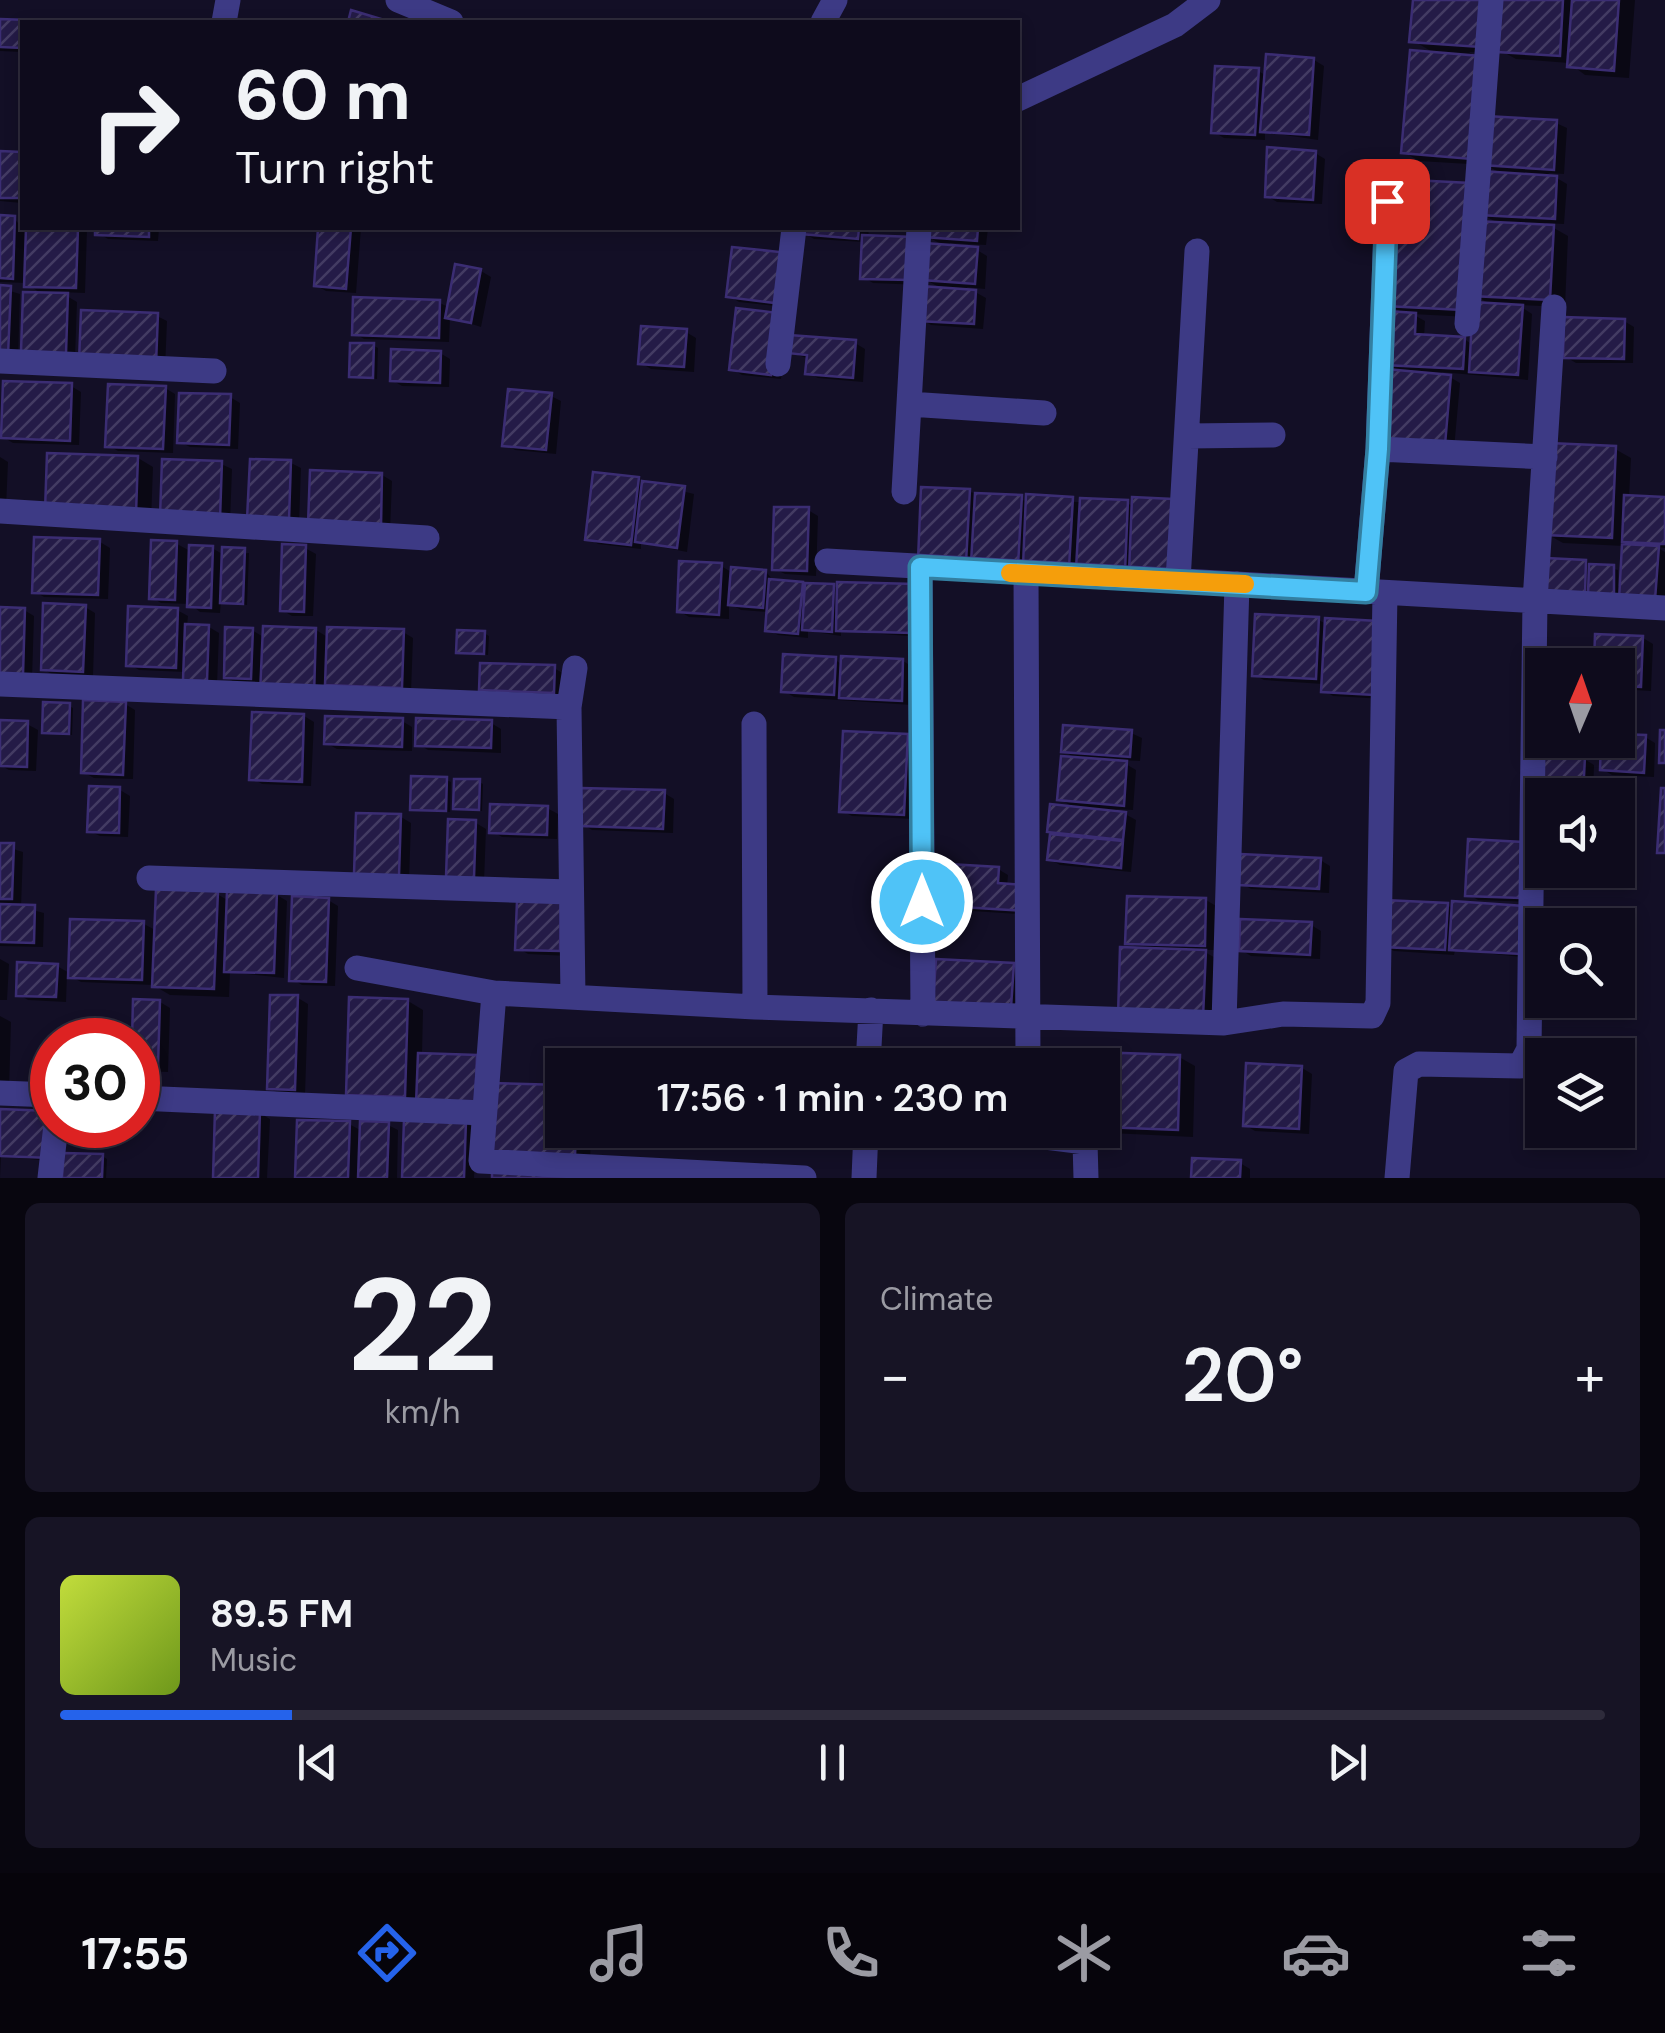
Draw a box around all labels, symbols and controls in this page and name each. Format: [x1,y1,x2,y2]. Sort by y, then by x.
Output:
text: 60 m [235,50,411,141]
icon: right [70,60,200,190]
text: Turn right [235,138,434,197]
pin [1345,159,1430,244]
icon: arrive [1360,174,1415,229]
north arrow [1525,648,1635,758]
map controls [1525,648,1635,1148]
button: sound [1525,778,1635,888]
position arrow [870,850,974,954]
button: search [1525,908,1635,1018]
speed limit sign: 30 [30,1018,160,1148]
button: layers [1525,1038,1635,1148]
text: 17:56 · 1 min · 230 m [657,1073,1008,1123]
text: 22 [347,1241,498,1410]
text: Climate [880,1278,994,1320]
text: 20° [1182,1327,1303,1424]
text: − [880,1340,910,1412]
text: + [1575,1340,1605,1412]
text: km/h [385,1391,460,1433]
text: 89.5 FM [210,1589,353,1639]
text: Music [210,1639,297,1681]
icon: previous [290,1735,345,1790]
icon: pause [805,1735,860,1790]
icon: next [1320,1735,1375,1790]
icon: directions [352,1918,422,1988]
icon: music [584,1918,654,1988]
icon: phone [816,1918,886,1988]
icon: climate [1049,1918,1119,1988]
icon: car [1281,1918,1351,1988]
icon: filters [1514,1918,1584,1988]
text: 17:55 [81,1924,189,1983]

